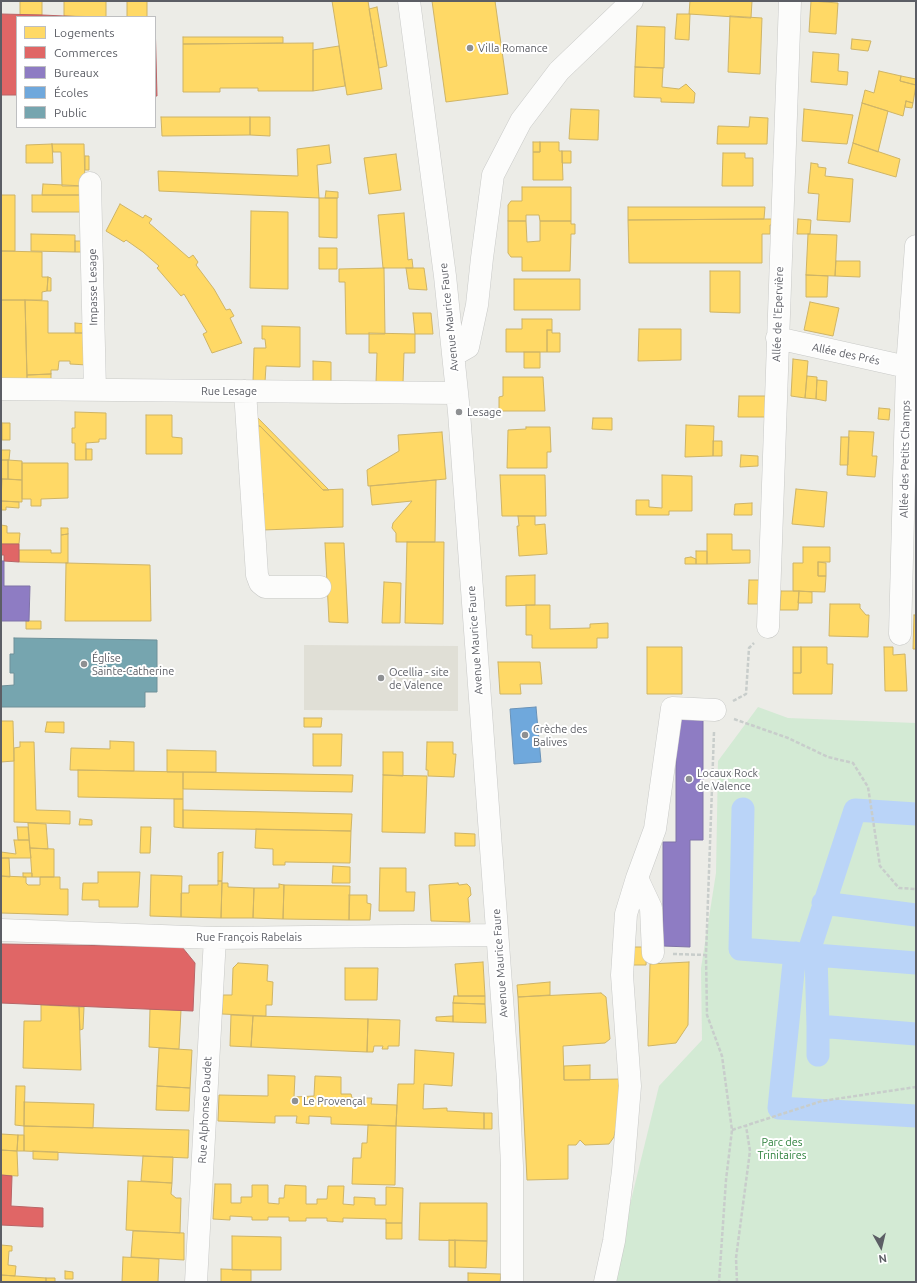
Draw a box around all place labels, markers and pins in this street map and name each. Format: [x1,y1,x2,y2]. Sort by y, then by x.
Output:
place label: Villa Romance [478,41,548,55]
marker: Villa Romance [465,43,475,53]
place label: Lesage [467,405,501,419]
marker: Lesage [454,407,464,417]
place label: Église Sainte-Catherine [92,651,174,677]
marker: Église Sainte-Catherine [79,659,89,669]
place label: Ocellia - site de Valence [389,665,449,691]
marker: Ocellia - site de Valence [376,673,386,683]
place label: Crèche des Balives [533,722,587,748]
marker: Crèche des Balives [520,730,530,740]
place label: Locaux Rock de Valence [697,766,758,792]
marker: Locaux Rock de Valence [684,774,694,784]
place label: Le Provençal [303,1094,366,1108]
marker: Le Provençal [290,1096,300,1106]

